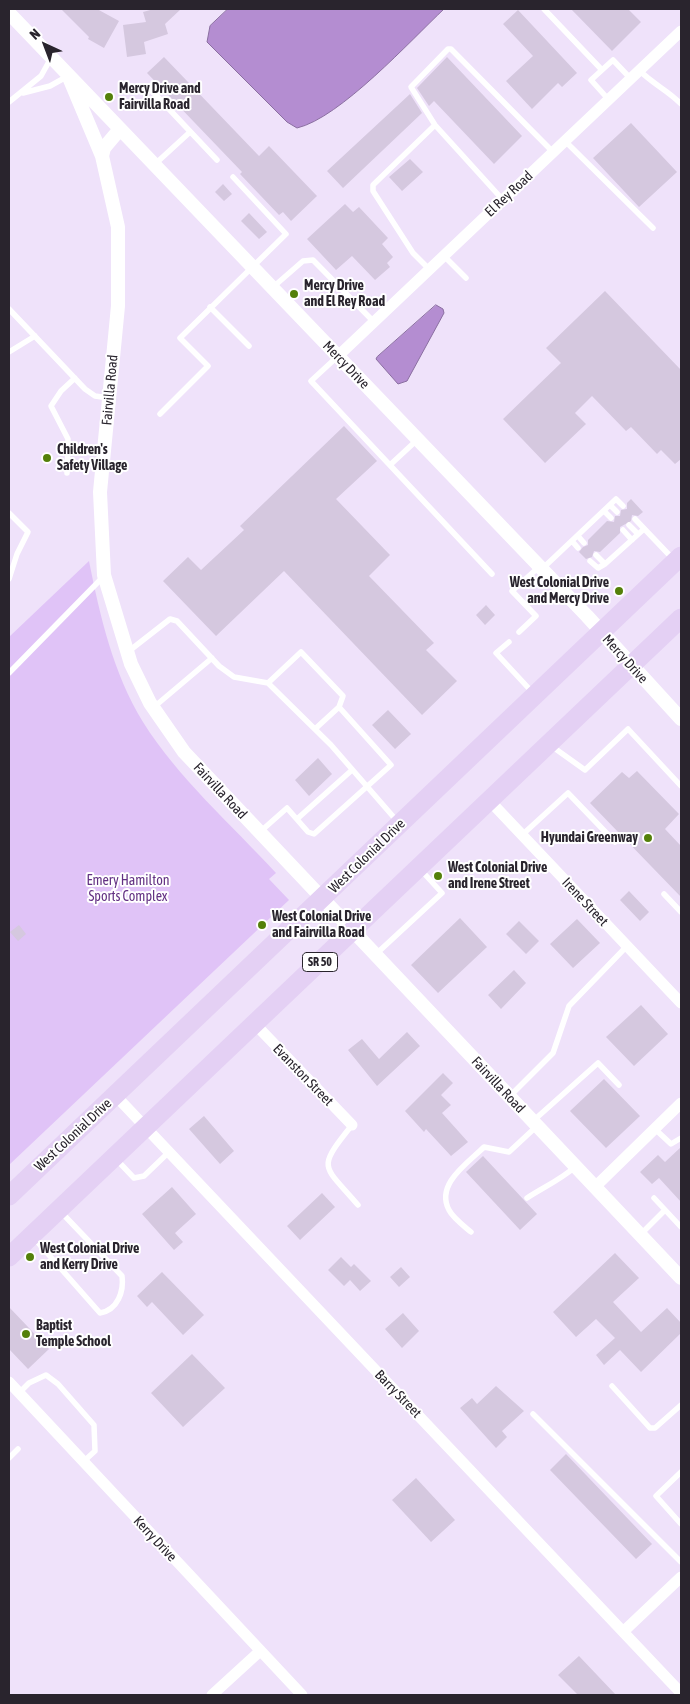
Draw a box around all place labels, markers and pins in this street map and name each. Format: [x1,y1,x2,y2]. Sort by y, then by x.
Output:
place label: Mercy Drive and Fairvilla Road [119,81,201,114]
marker: Mercy Drive and Fairvilla Road [103,91,115,103]
place label: Mercy Drive and El Rey Road [304,278,385,310]
marker: Mercy Drive and El Rey Road [288,288,300,300]
place label: Children's Safety Village [57,442,127,474]
marker: Children's Safety Village [41,452,53,464]
place label: West Colonial Drive and Mercy Drive [510,575,609,608]
marker: West Colonial Drive and Mercy Drive [613,585,625,597]
place label: Hyundai Greenway [541,830,638,846]
marker: Hyundai Greenway [642,832,654,844]
place label: West Colonial Drive and Irene Street [448,860,547,892]
marker: West Colonial Drive and Irene Street [432,870,444,882]
place label: West Colonial Drive and Fairvilla Road [272,909,371,942]
marker: West Colonial Drive and Fairvilla Road [256,919,268,931]
place label: West Colonial Drive and Kerry Drive [40,1241,139,1274]
marker: West Colonial Drive and Kerry Drive [24,1251,36,1263]
place label: Baptist Temple School [36,1318,111,1350]
marker: Baptist Temple School [20,1328,32,1340]

